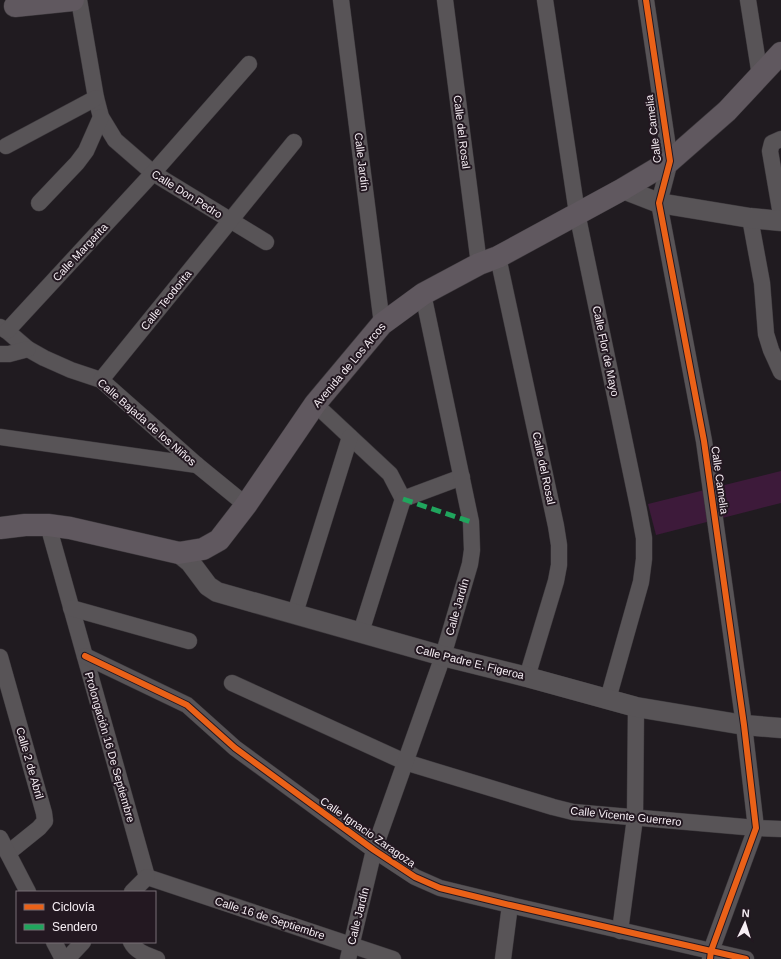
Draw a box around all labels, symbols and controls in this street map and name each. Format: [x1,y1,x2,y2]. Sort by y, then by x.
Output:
street label: Calle Camelia [643,93,663,164]
street label: Calle del Rosal [452,95,472,169]
street label: Calle Jardín [352,132,372,192]
street label: Calle Don Pedro [150,168,224,220]
street label: Calle Margarita [50,220,110,283]
street label: Calle Teodorita [138,267,194,332]
street label: Calle Flor de Mayo [591,305,621,397]
street label: Avenida de Los Arcos [310,320,388,410]
street label: Calle Bajada de los Niños [96,376,199,468]
street label: Calle del Rosal [530,431,558,505]
street label: Calle Camelia [709,445,731,516]
street label: Calle Jardín [443,577,471,637]
street label: Calle Padre E. Figeroa [415,643,526,681]
street label: Prolongación 16 De Septiembre [83,670,137,824]
street label: Calle 2 de Abril [14,726,46,800]
street label: Calle Ignacio Zaragoza [318,795,418,870]
street label: Calle Vicente Guerrero [570,804,682,828]
street label: Calle Jardín [345,886,371,946]
legend [16,891,156,943]
street label: Calle 16 de Septiembre [213,895,327,941]
text: Ciclovía [52,900,95,914]
north arrow [725,903,765,943]
text: N [741,907,750,919]
text: Sendero [52,920,98,934]

